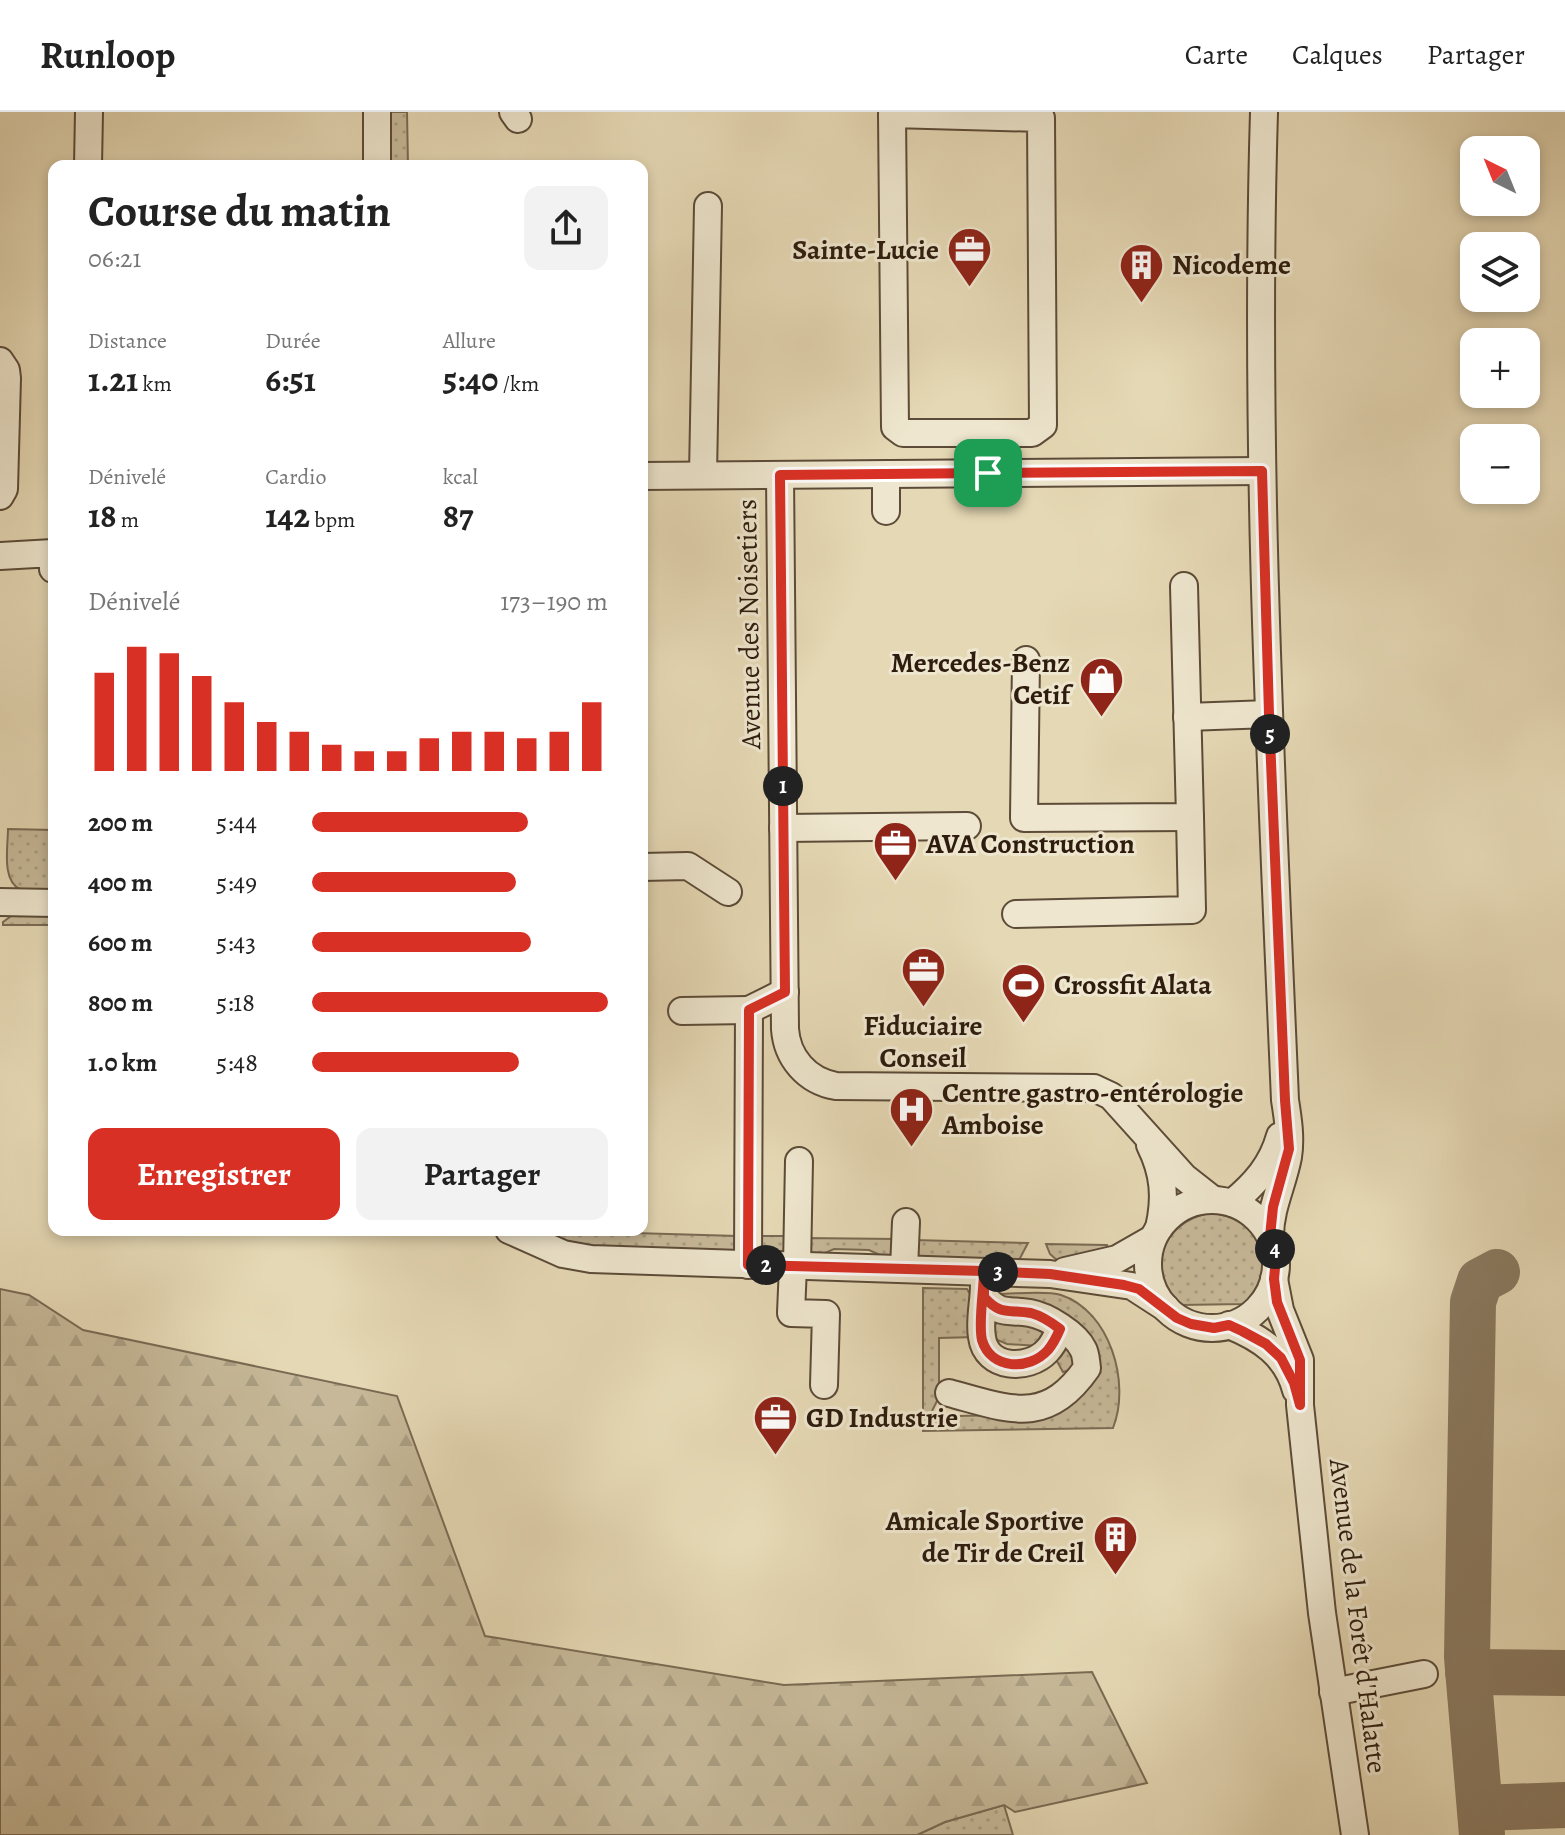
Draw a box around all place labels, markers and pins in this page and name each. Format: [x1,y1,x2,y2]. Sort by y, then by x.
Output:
office icon: Sainte-Lucie [946,226,994,289]
place label: Sainte-Lucie [792,231,939,269]
building icon: Nicodeme [1117,241,1165,304]
place label: Nicodeme [1172,246,1291,284]
pin [954,439,1022,507]
place label: Mercedes-Benz Cetif [891,644,1073,714]
shop icon: Mercedes-Benz Cetif [1077,655,1125,718]
pin: 5 [1250,714,1290,754]
pin: 1 [763,766,803,806]
office icon: AVA Construction [871,820,919,883]
place label: AVA Construction [925,825,1135,863]
office icon: Fiduciaire Conseil [899,945,947,1008]
sports icon: Crossfit Alata [999,961,1047,1024]
place label: Crossfit Alata [1054,966,1212,1004]
place label: Fiduciaire Conseil [864,1007,983,1077]
place label: Centre gastro-entérologie Amboise [941,1074,1243,1144]
hospital icon: Centre gastro-entérologie Amboise [887,1085,935,1148]
pin: 4 [1255,1229,1295,1269]
pin: 2 [746,1245,786,1285]
pin: 3 [978,1252,1018,1292]
office icon: GD Industrie [751,1394,799,1457]
place label: GD Industrie [806,1399,958,1437]
place label: Amicale Sportive de Tir de Creil [885,1502,1085,1572]
building icon: Amicale Sportive de Tir de Creil [1091,1513,1139,1576]

